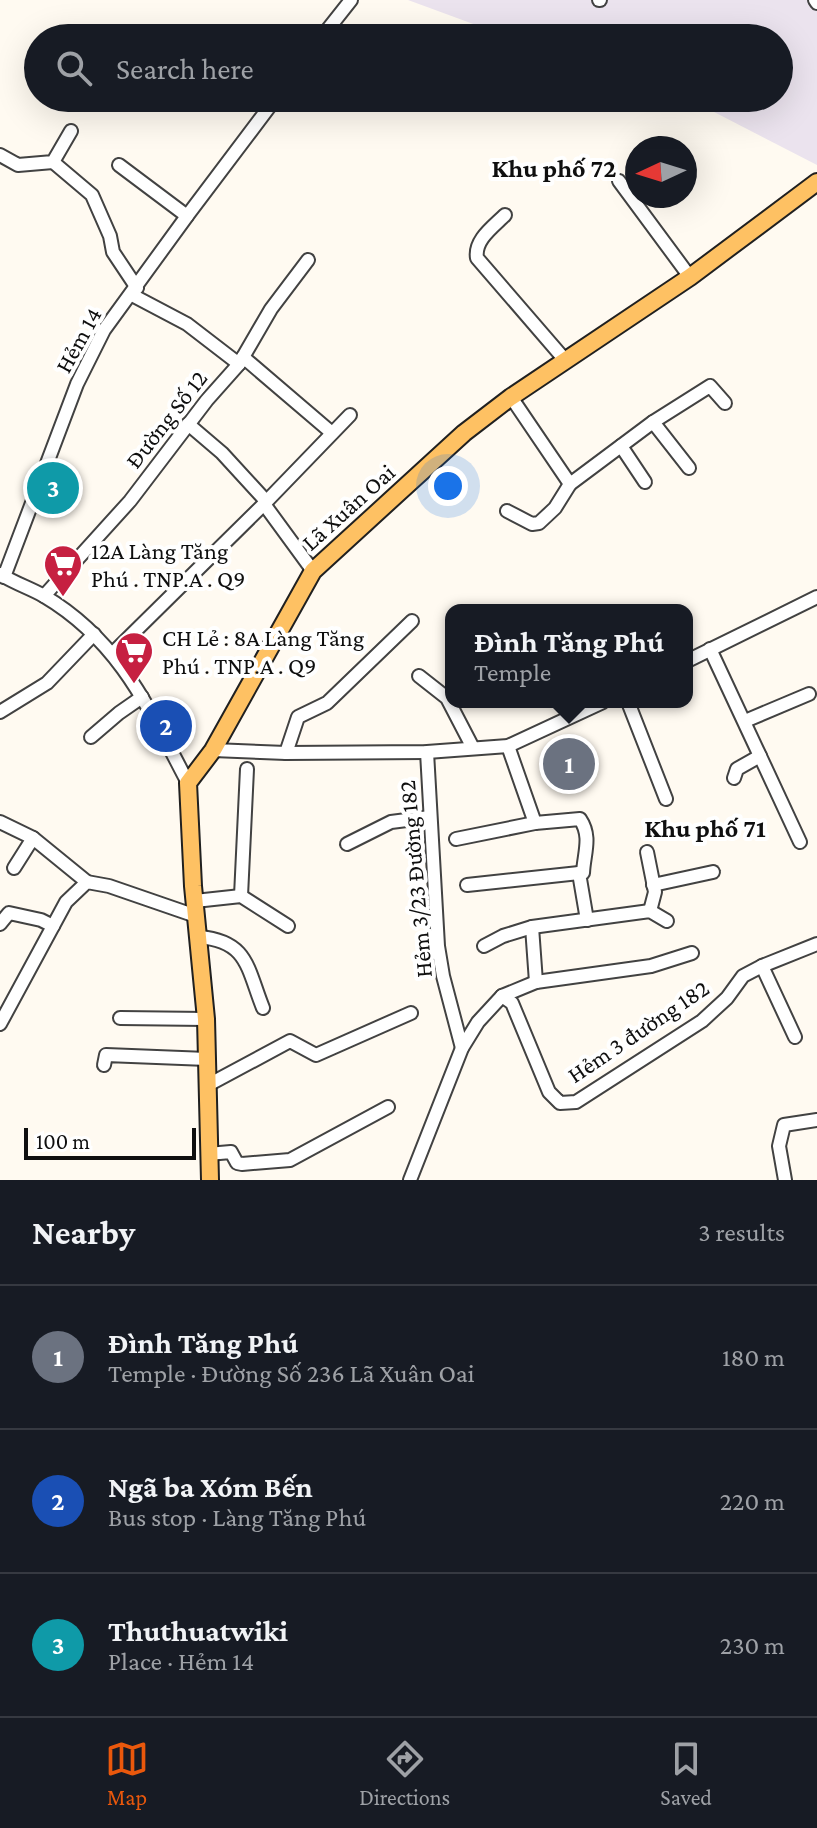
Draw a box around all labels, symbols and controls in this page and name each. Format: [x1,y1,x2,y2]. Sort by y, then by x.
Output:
search box [24,24,793,112]
icon: search [52,46,96,90]
text: Search here [116,52,254,85]
north arrow [625,136,697,208]
district label: Khu phố 72 [492,154,616,183]
street label: Hẻm 14 [49,303,107,377]
street label: Đường Số 12 [119,365,213,473]
pin: 3 [27,458,79,518]
street label: Lã Xuân Oai [296,458,400,556]
your location [428,466,468,506]
place label: 12A Làng Tăng Phú . TNP.A . Q9 [91,537,245,592]
supermarket icon: 12A Làng Tăng Phú . TNP.A . Q9 [42,543,84,598]
popup [445,604,693,708]
place label: CH Lẻ : 8A Làng Tăng Phú . TNP.A . Q9 [162,624,365,679]
text: Đình Tăng Phú [474,625,664,658]
supermarket icon: CH Lẻ : 8A Làng Tăng Phú . TNP.A . Q9 [113,630,155,685]
text: Temple [474,658,551,687]
pin: 2 [140,696,192,756]
pin: 1 [543,734,595,794]
street label: Hẻm 3/23 Đường 182 [393,779,437,979]
district label: Khu phố 71 [644,814,766,843]
street label: Hẻm 3 đường 182 [562,974,714,1088]
scale bar [24,1124,196,1160]
text: 100 m [36,1129,90,1154]
text: Nearby [32,1214,135,1251]
text: 3 results [698,1218,785,1247]
text: Đình Tăng Phú [108,1326,298,1359]
text: 1 [53,1343,63,1372]
text: 180 m [722,1343,785,1372]
text: Temple · Đường Số 236 Lã Xuân Oai [108,1359,475,1388]
text: Ngã ba Xóm Bến [108,1470,313,1503]
text: 2 [51,1487,65,1516]
text: 220 m [720,1487,785,1516]
text: Bus stop · Làng Tăng Phú [108,1503,366,1532]
text: Thuthuatwiki [108,1614,288,1647]
text: 3 [52,1631,64,1660]
text: 230 m [720,1631,785,1660]
text: Place · Hẻm 14 [108,1647,254,1676]
tab: Map [105,1737,149,1810]
tab: Directions [359,1737,450,1810]
tab: Saved [660,1737,712,1810]

